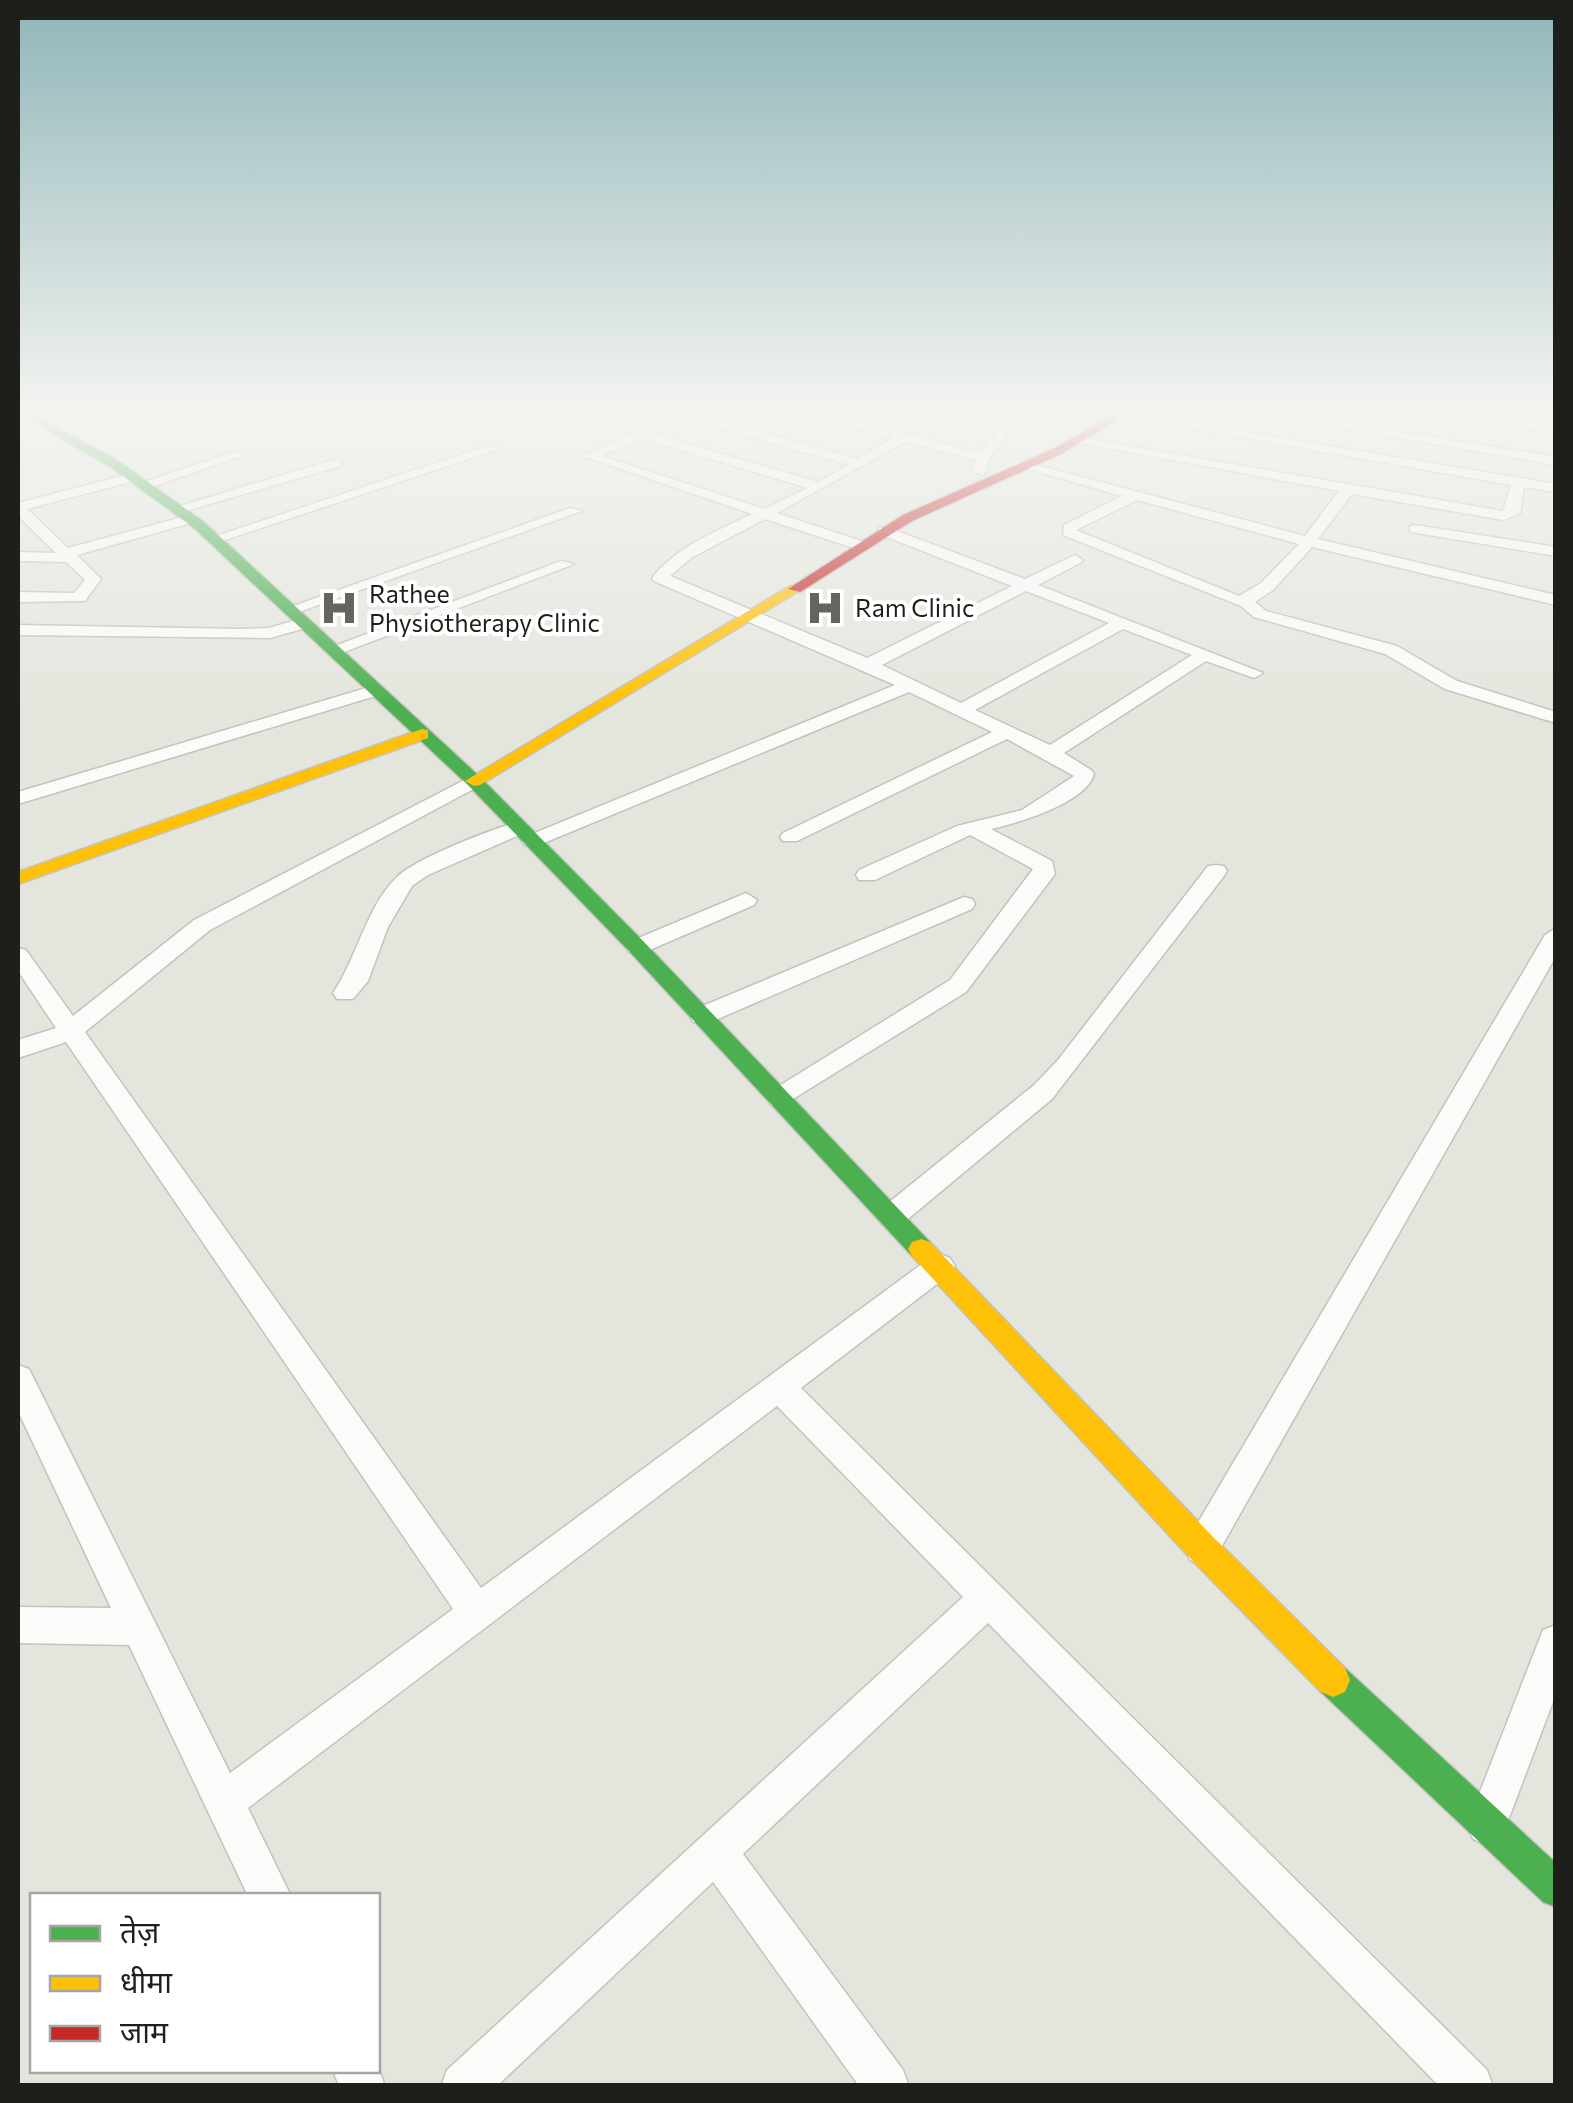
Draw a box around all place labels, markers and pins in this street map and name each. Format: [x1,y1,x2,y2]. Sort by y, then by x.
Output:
place label: Rathee Physiotherapy Clinic [369,578,600,637]
hospital icon: Rathee Physiotherapy Clinic [318,587,360,629]
hospital icon: Ram Clinic [804,587,846,629]
place label: Ram Clinic [855,592,974,622]

